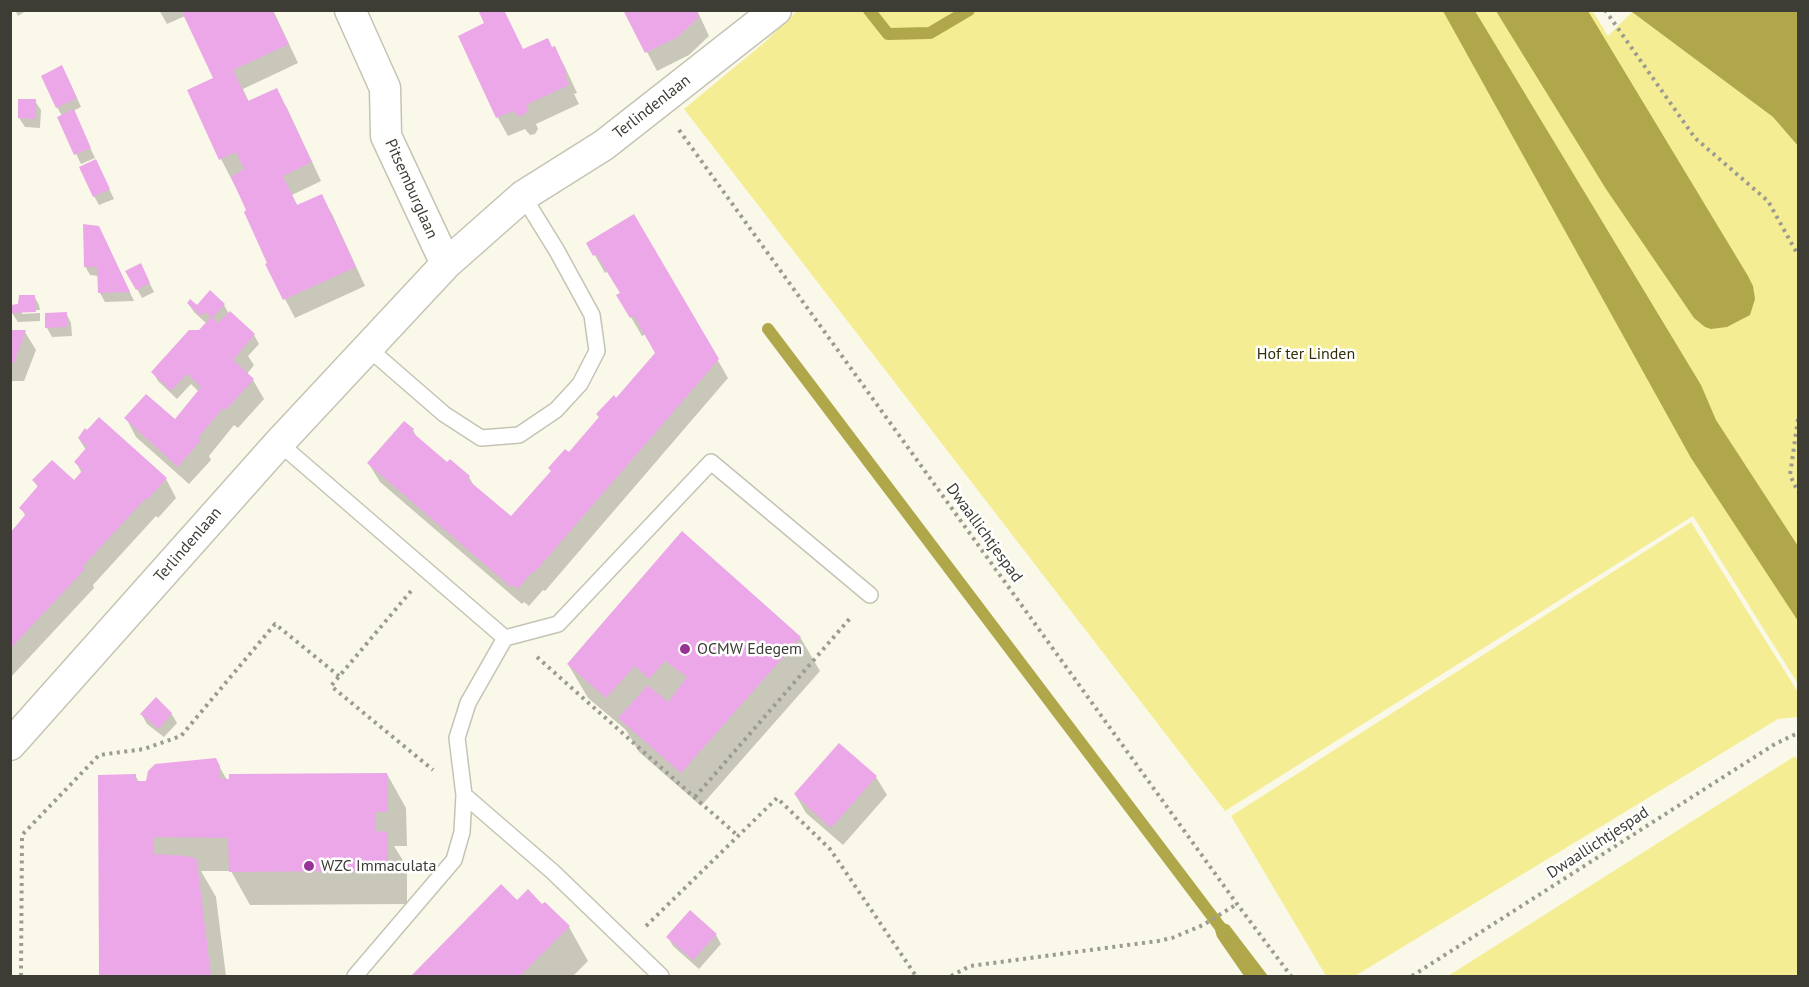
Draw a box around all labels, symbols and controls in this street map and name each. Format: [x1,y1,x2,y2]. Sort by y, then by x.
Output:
street label: Terlindenlaan [609,71,695,143]
street label: Pitsemburglaan [380,136,442,242]
park label: Hof ter Linden [1257,344,1355,364]
street label: Dwaallichtjespad [942,480,1026,586]
street label: Terlindenlaan [150,504,226,586]
place label: OCMW Edegem [697,639,802,659]
marker: OCMW Edegem [678,642,692,656]
street label: Dwaallichtjespad [1544,803,1652,883]
place label: WZC Immaculata [321,856,436,876]
marker: WZC Immaculata [302,859,316,873]

